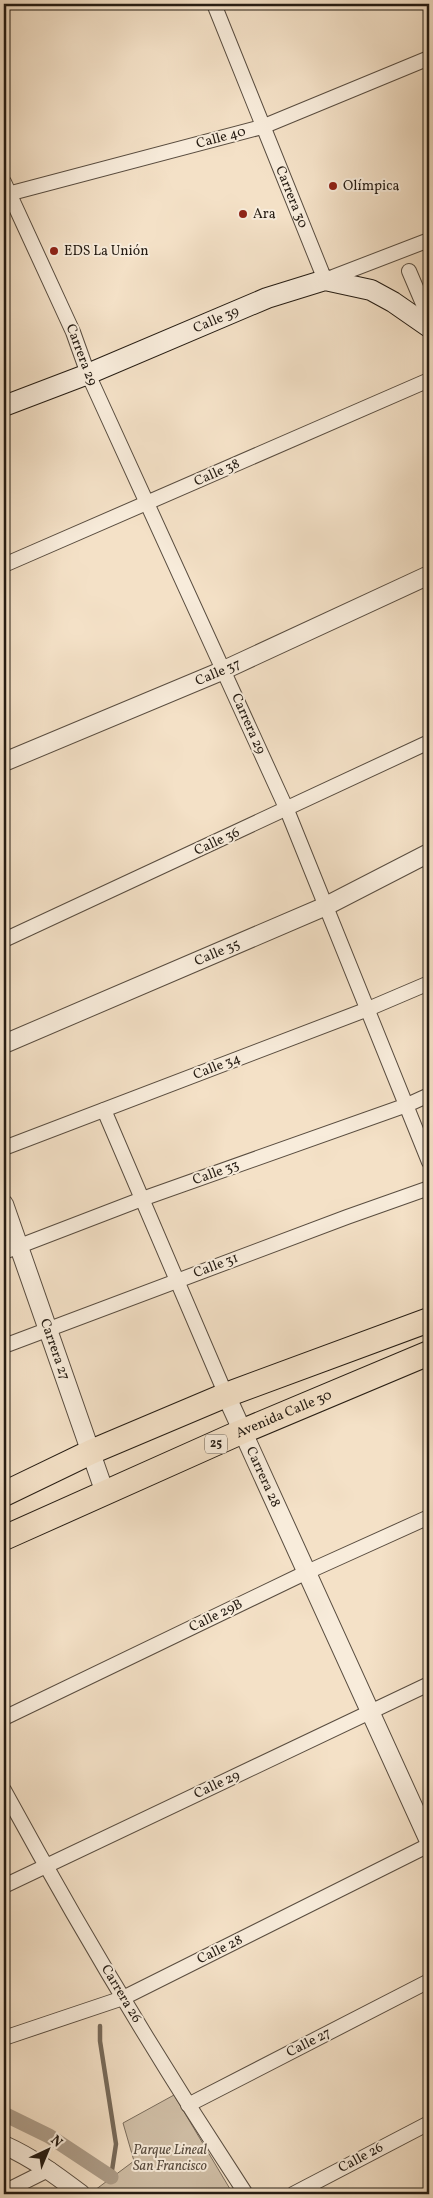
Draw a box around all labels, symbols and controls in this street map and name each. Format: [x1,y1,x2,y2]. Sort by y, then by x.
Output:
street label: Calle 40 [194,122,248,154]
street label: Carrera 30 [271,163,313,231]
place label: Olímpica [343,177,400,196]
marker: Olímpica [327,180,339,192]
place label: Ara [253,205,276,224]
marker: Ara [237,208,249,220]
place label: EDS La Unión [64,242,149,261]
marker: EDS La Unión [48,245,60,257]
street label: Calle 39 [190,301,242,338]
street label: Carrera 29 [61,321,101,389]
street label: Calle 38 [191,455,243,491]
street label: Calle 37 [192,654,244,691]
street label: Carrera 29 [226,691,270,757]
street label: Calle 36 [191,823,243,861]
street label: Calle 35 [191,934,243,971]
street label: Calle 34 [191,1049,243,1085]
street label: Calle 33 [190,1156,242,1190]
street label: Calle 31 [191,1249,241,1283]
street label: Carrera 27 [35,1316,74,1383]
street label: Avenida Calle 30 [233,1385,335,1443]
road number: 25 [205,1435,227,1454]
street label: Carrera 28 [241,1443,285,1510]
street label: Calle 29B [186,1595,246,1637]
street label: Calle 29 [191,1766,243,1804]
street label: Calle 28 [194,1931,246,1969]
street label: Carrera 26 [96,1961,146,2027]
street label: Calle 27 [283,2024,335,2062]
north arrow [22,2126,72,2176]
text: N [46,2131,66,2152]
street label: Calle 26 [335,2138,387,2178]
park label: Parque Lineal San Francisco [133,2141,208,2176]

